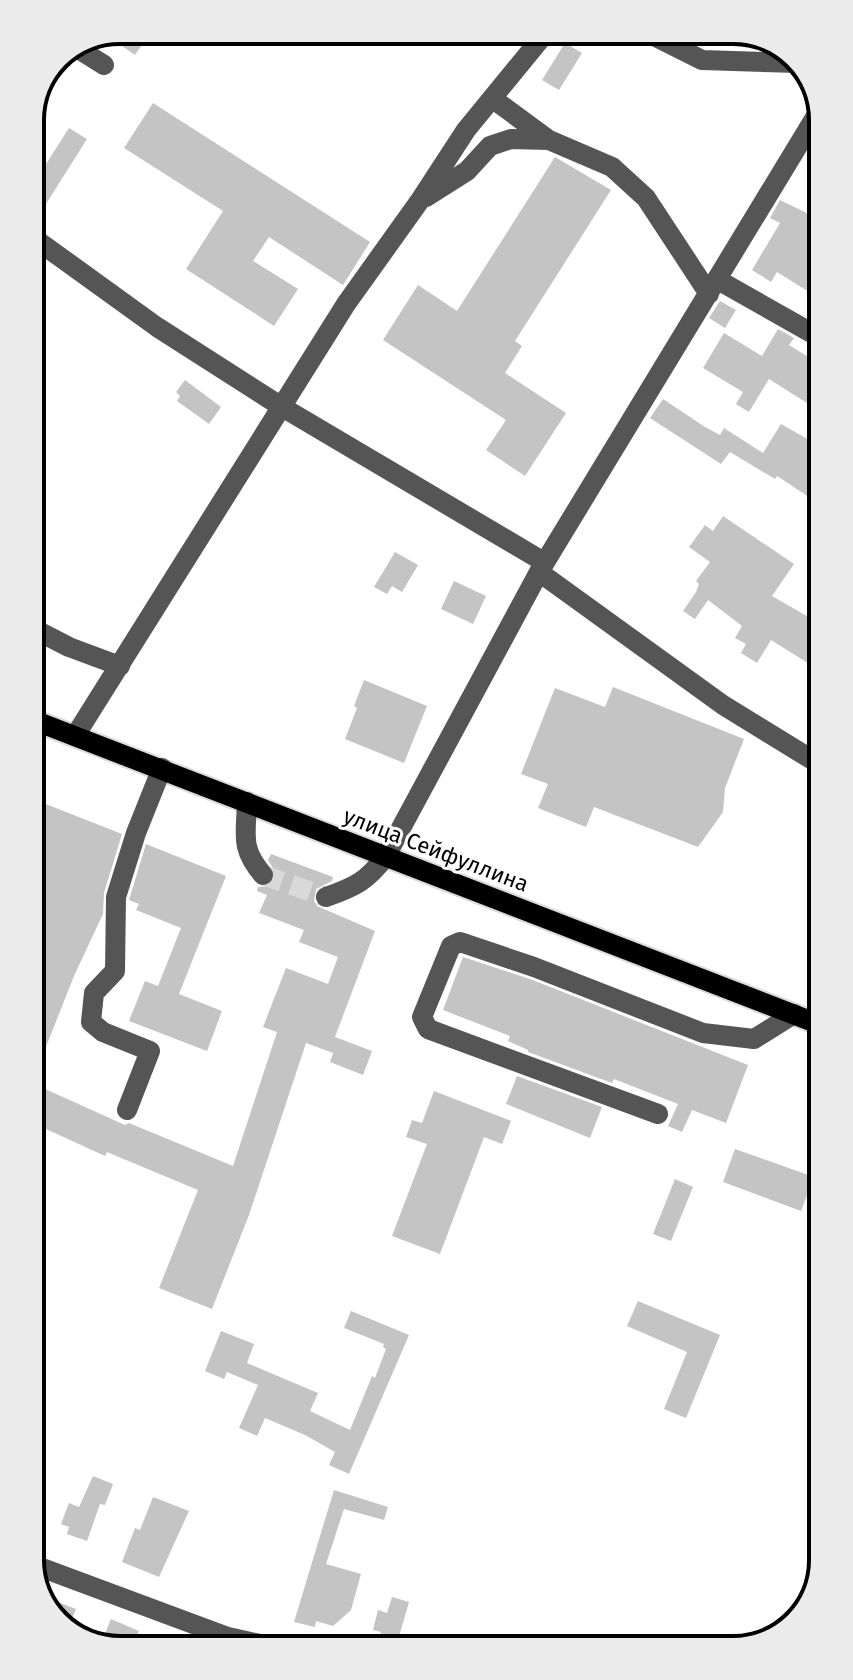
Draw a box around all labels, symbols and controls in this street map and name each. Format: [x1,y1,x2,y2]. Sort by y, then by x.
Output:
street label: улица Сейфуллина [340,802,532,898]

